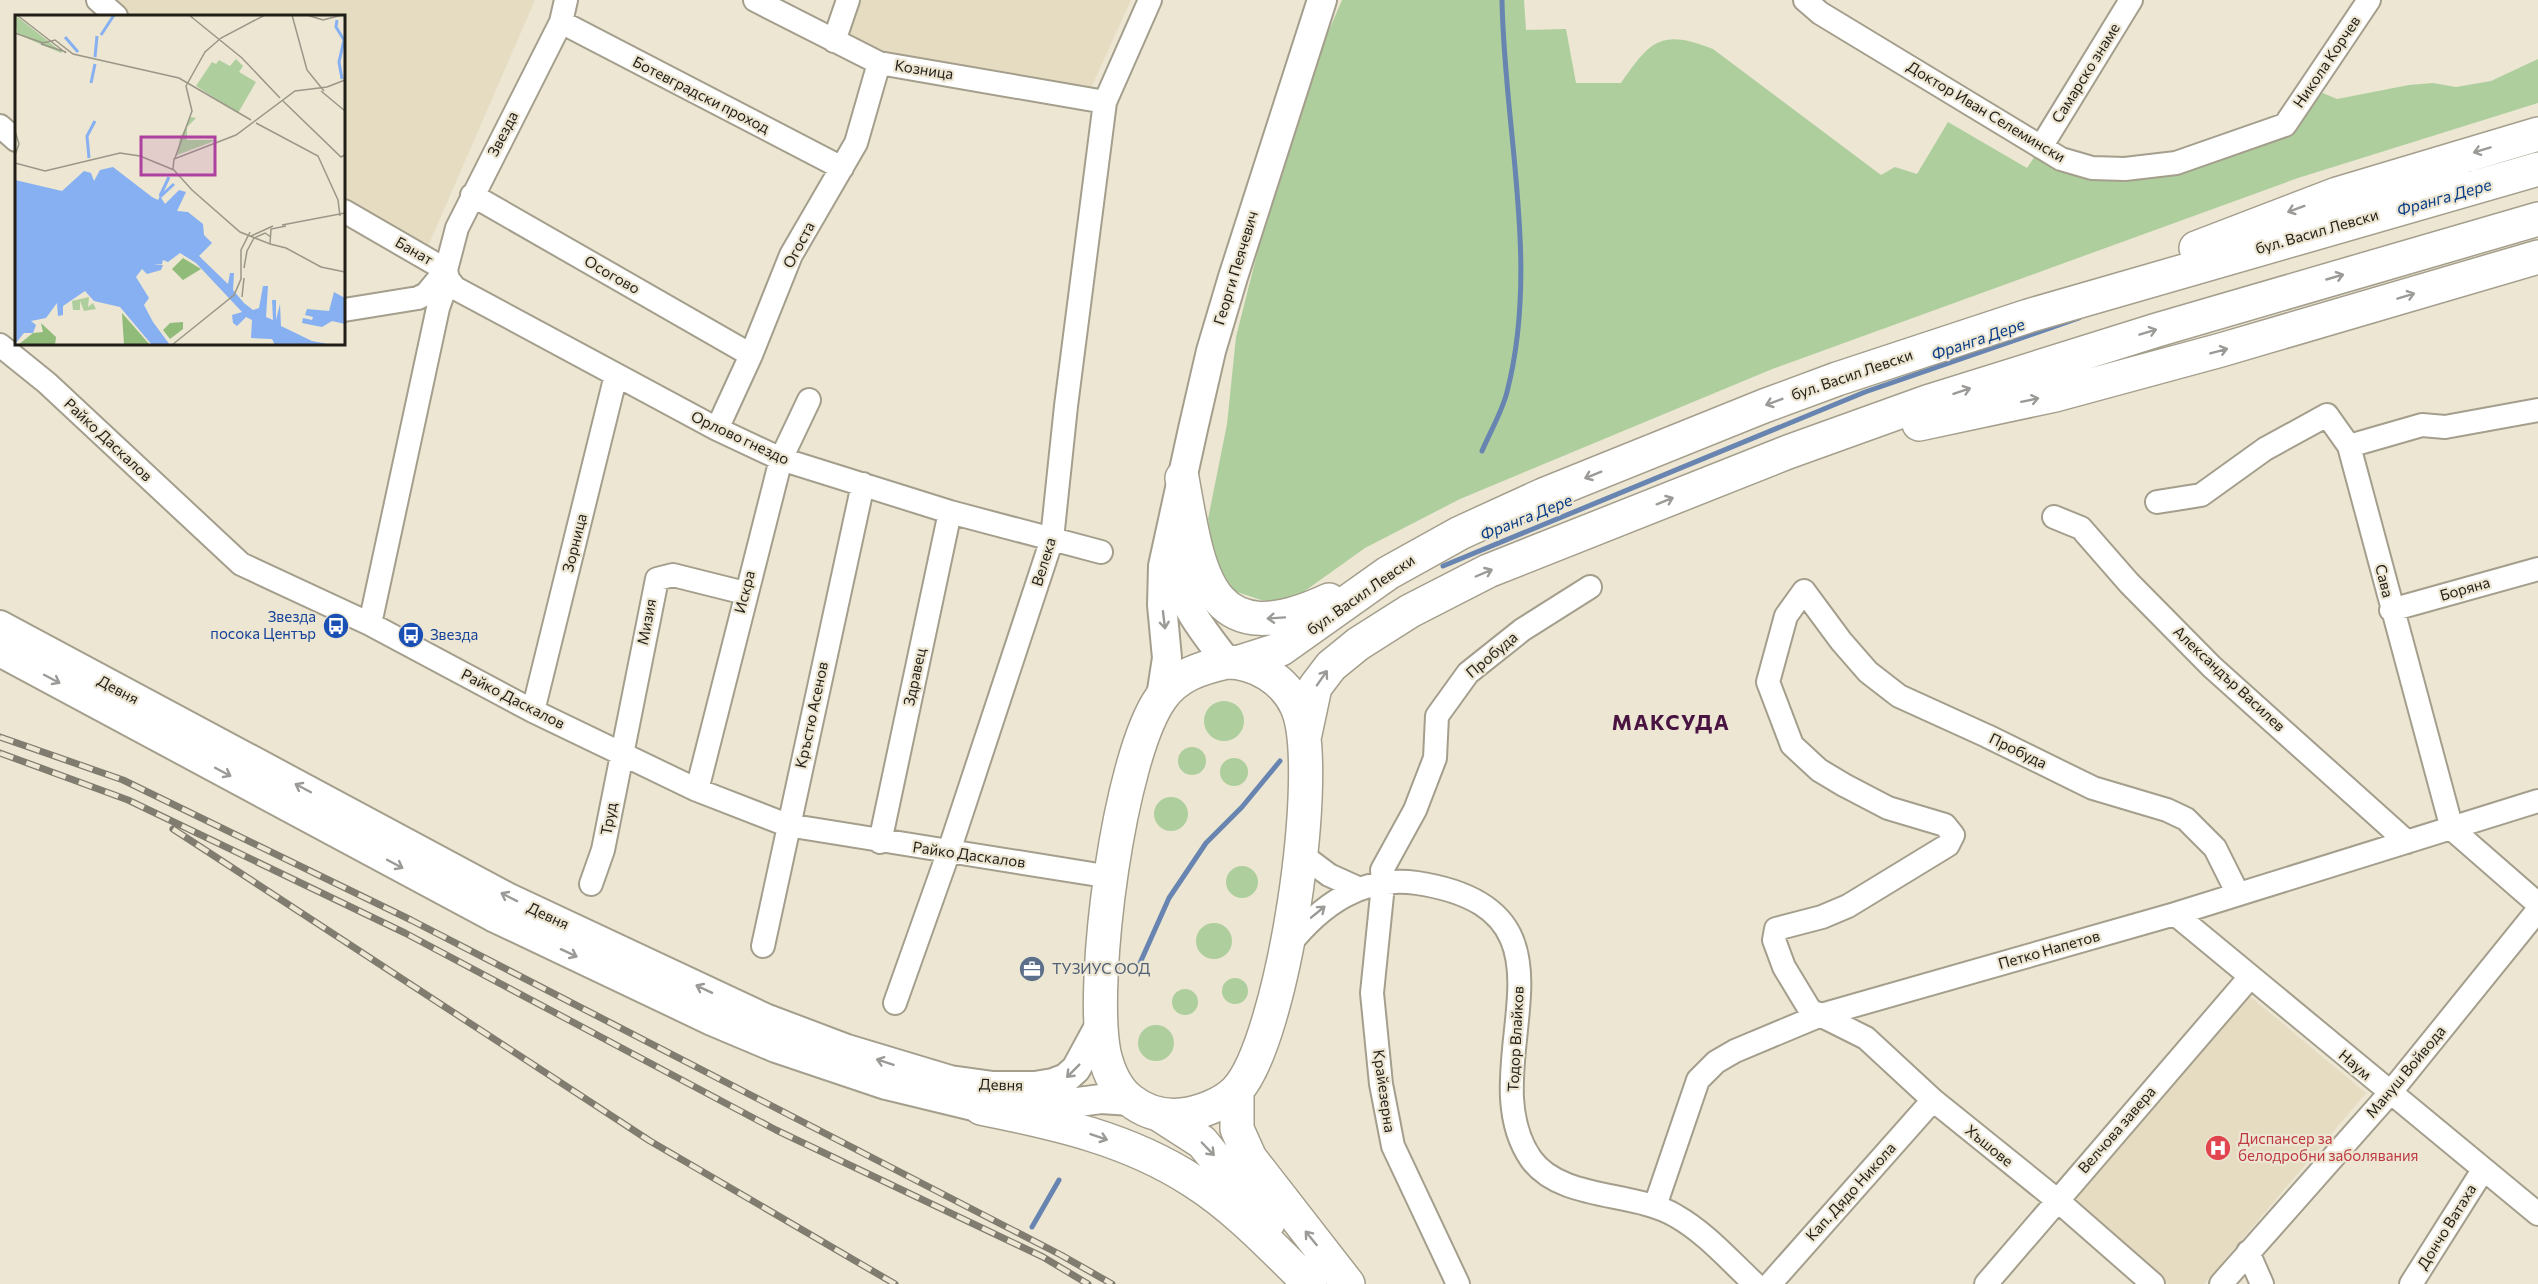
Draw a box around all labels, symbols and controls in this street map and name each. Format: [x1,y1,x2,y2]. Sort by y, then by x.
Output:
street label: Никола Корчев [2289,12,2364,111]
inset map [15,15,345,345]
street label: Самарско знаме [2047,19,2123,126]
street label: Ботевградски проход [630,52,773,137]
street label: Козница [893,55,955,83]
street label: Доктор Иван Селемински [1904,57,2069,166]
street label: Звезда [483,108,521,159]
one-way arrow [2473,146,2492,157]
water label: Франга Дере [2394,174,2494,219]
one-way arrow [2287,204,2306,215]
street label: бул. Васил Левски [2253,205,2380,257]
street label: Георги Пеячевич [1209,208,1261,327]
street label: Огоста [778,218,818,271]
street label: Банат [392,232,437,268]
street label: Осогово [582,251,643,297]
one-way arrow [2325,271,2344,282]
one-way arrow [2396,290,2415,301]
water label: Франга Дере [1929,313,2028,363]
one-way arrow [2138,326,2157,337]
street label: бул. Васил Левски [1789,345,1915,403]
one-way arrow [2209,345,2228,356]
one-way arrow [1952,385,1971,396]
street label: Райко Даскалов [61,394,156,485]
one-way arrow [2020,394,2039,405]
one-way arrow [1765,398,1784,409]
street label: Орлово гнездо [688,406,793,468]
one-way arrow [1584,470,1602,481]
water label: Франга Дере [1477,489,1575,544]
one-way arrow [1655,495,1674,506]
street label: Зорница [558,511,590,574]
street label: Велека [1027,535,1059,588]
street label: бул. Васил Левски [1303,550,1418,638]
street label: Сава [2372,562,2398,599]
one-way arrow [1474,567,1493,578]
street label: Искра [730,569,758,615]
street label: Боряна [2438,572,2492,604]
street label: Мизия [633,597,659,646]
place label: Звезда посока Център [210,607,316,642]
one-way arrow [1159,609,1170,629]
bus stop icon: Звезда посока Център [321,611,351,641]
one-way arrow [1266,612,1286,623]
bus stop icon: Звезда [396,620,426,650]
street label: Александър Василев [2170,622,2289,735]
place label: Звезда [430,625,478,643]
street label: Прoбудa [1462,628,1521,681]
street label: Здравец [899,646,929,707]
street label: Кръстю Асенов [791,660,831,770]
street label: Райко Даскалов [459,664,568,732]
street label: Девня [95,671,142,707]
one-way arrow [1316,671,1328,687]
one-way arrow [43,673,60,685]
district label: МАКСУДА [1612,709,1730,734]
street label: Прoбудa [1987,728,2050,772]
one-way arrow [214,767,232,778]
one-way arrow [295,782,313,793]
street label: Труд [596,801,620,837]
street label: Райко Даскалов [912,837,1027,871]
one-way arrow [386,858,403,870]
one-way arrow [500,891,518,903]
street label: Девня [525,898,572,933]
one-way arrow [1310,906,1326,919]
street label: Петко Напетов [1996,926,2102,972]
one-way arrow [559,948,577,960]
office icon: ТУЗИУС ООД [1017,954,1047,984]
place label: ТУЗИУС ООД [1052,959,1151,977]
one-way arrow [696,983,714,995]
street label: Тодор Влайков [1503,985,1527,1092]
street label: Mануш Войвода [2362,1022,2449,1121]
street label: Наум [2336,1045,2376,1083]
street label: Кpaйeзepнa [1370,1048,1400,1134]
one-way arrow [876,1056,895,1067]
one-way arrow [1065,1063,1080,1078]
street label: Девня [979,1074,1023,1094]
street label: Велчова завера [2074,1082,2159,1176]
street label: Хъшове [1962,1121,2017,1170]
place label: Диспансер за белодробни заболявания [2238,1129,2418,1164]
one-way arrow [1089,1132,1108,1143]
hospital icon: Диспансер за белодробни заболявания [2203,1133,2233,1163]
street label: Кап. Дядо Никола [1801,1139,1899,1244]
one-way arrow [1200,1141,1215,1156]
street label: Дончо Ватаха [2413,1181,2480,1272]
one-way arrow [1305,1231,1318,1247]

